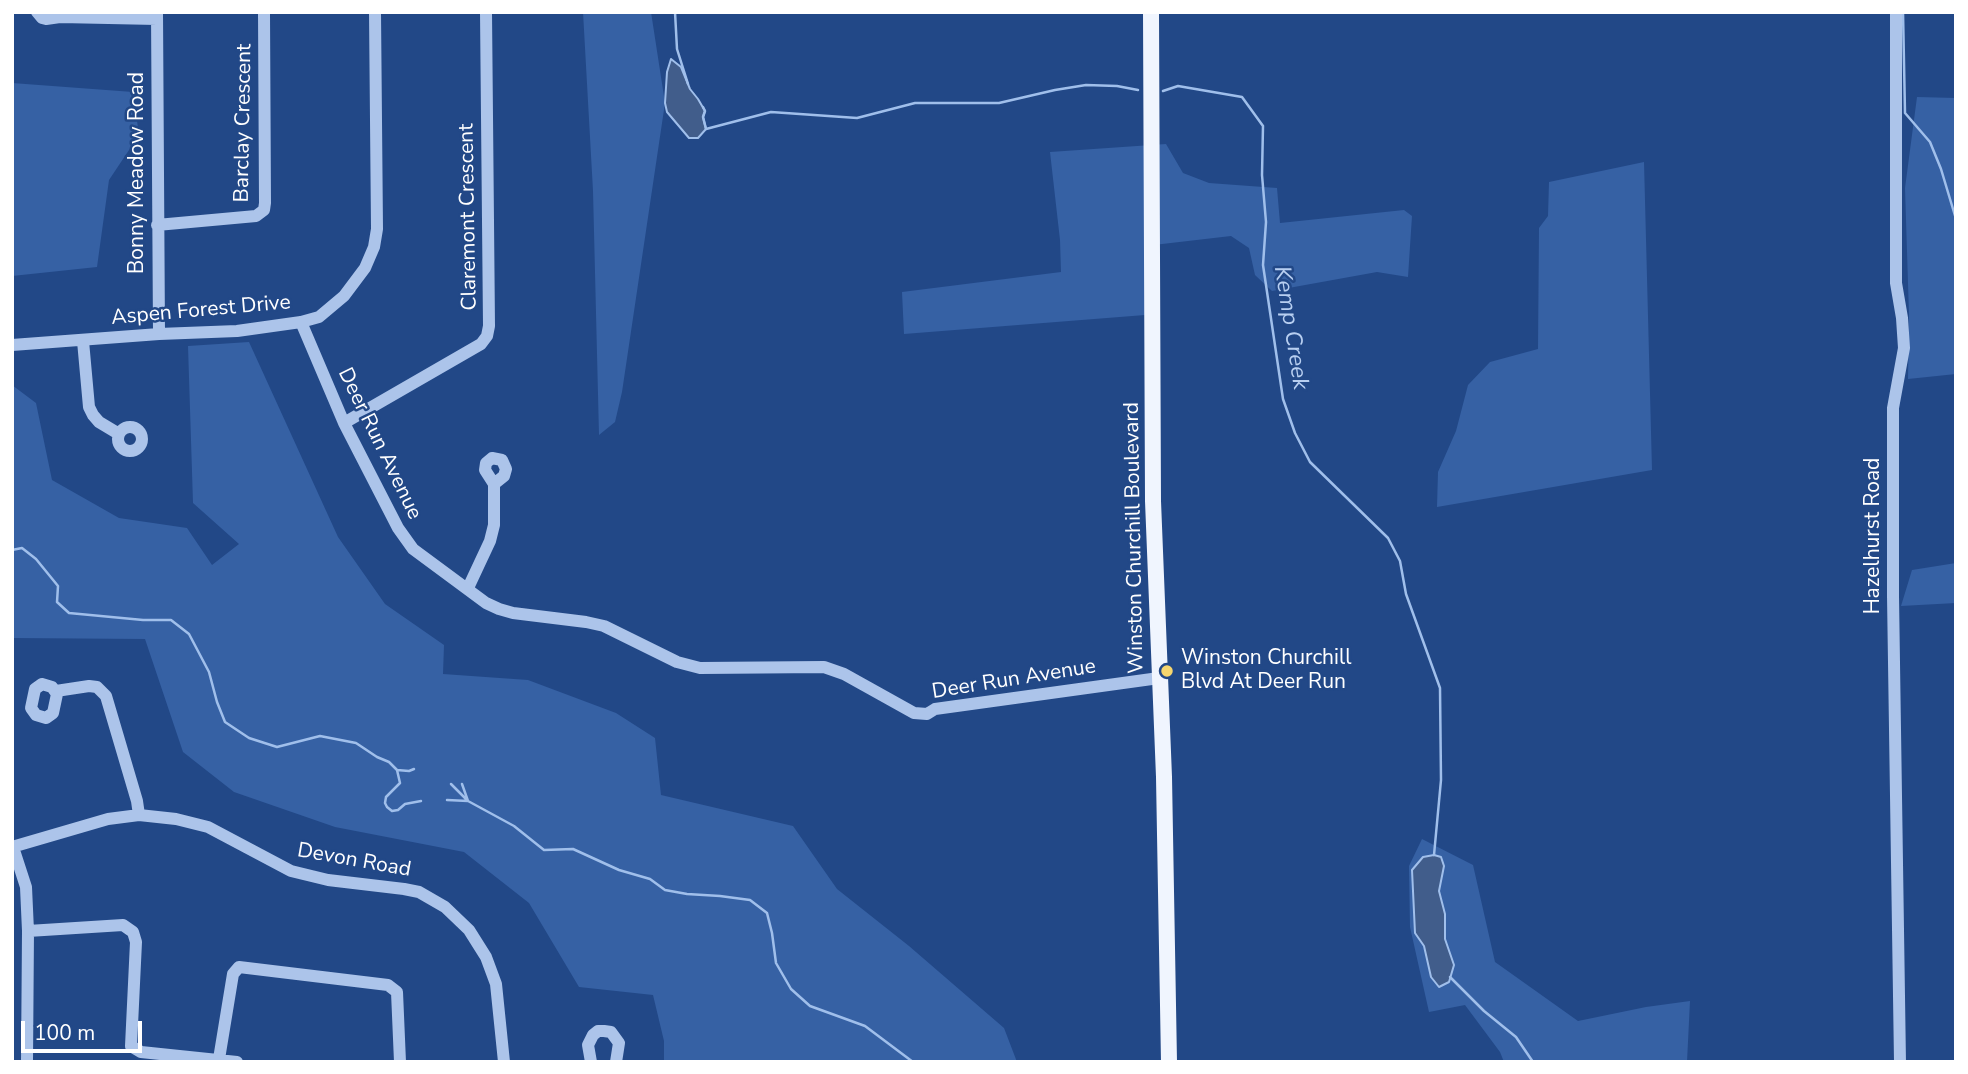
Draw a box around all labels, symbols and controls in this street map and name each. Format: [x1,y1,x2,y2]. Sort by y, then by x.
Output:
street label: Barclay Crescent [230,43,258,203]
street label: Bonny Meadow Road [125,72,151,274]
street label: Claremont Crescent [455,123,483,311]
water label: Kemp Creek [1267,264,1313,392]
street label: Aspen Forest Drive [110,291,292,331]
street label: Deer Run Avenue [331,364,427,524]
street label: Winston Churchill Boulevard [1120,402,1150,674]
street label: Hazelhurst Road [1861,458,1887,614]
place label: Winston Churchill Blvd At Deer Run [1181,646,1351,696]
street label: Deer Run Avenue [930,655,1098,705]
marker: Winston Churchill Blvd At Deer Run [1159,663,1175,679]
street label: Devon Road [295,839,413,883]
scale bar [24,1007,145,1052]
text: 100 m [34,1019,95,1047]

